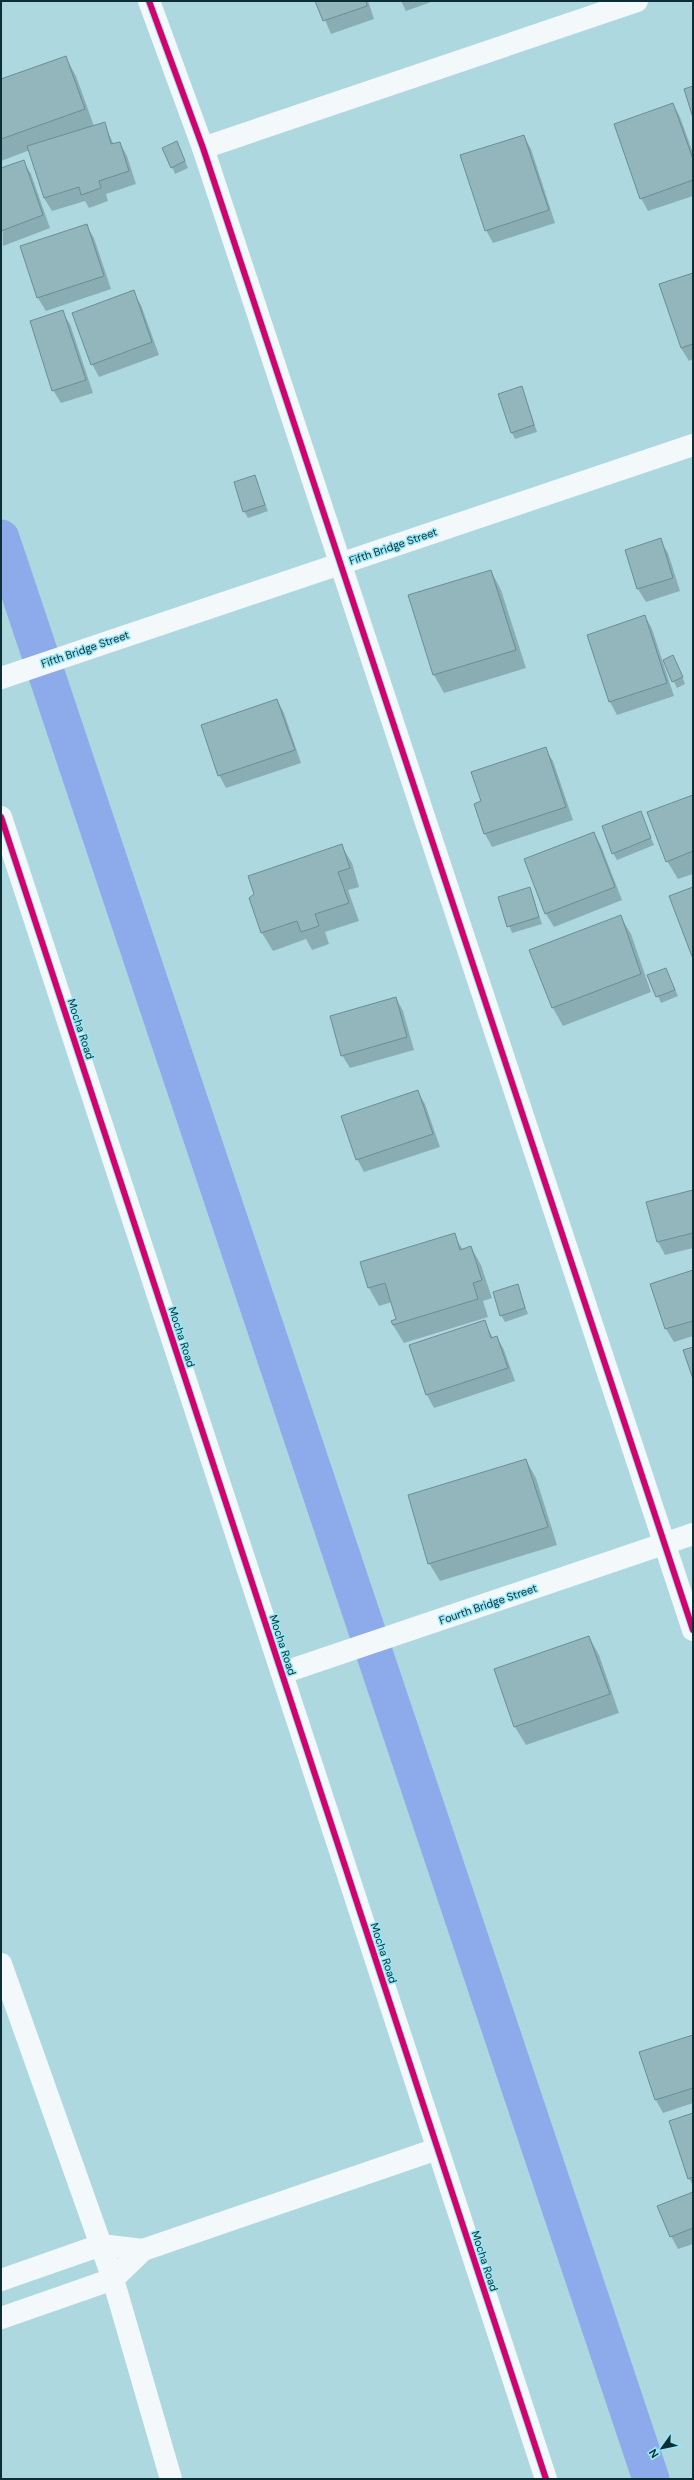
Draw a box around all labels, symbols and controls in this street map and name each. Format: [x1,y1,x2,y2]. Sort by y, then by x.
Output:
street label: Fifth Bridge Street [347,524,439,568]
street label: Fifth Bridge Street [39,627,131,671]
street label: Mocha Road [65,997,97,1061]
street label: Mocha Road [166,1305,198,1369]
street label: Fourth Bridge Street [437,1581,539,1627]
street label: Mocha Road [267,1613,299,1677]
street label: Mocha Road [368,1921,400,1985]
street label: Mocha Road [469,2229,501,2293]
north arrow [642,2428,682,2468]
text: N [646,2446,662,2461]

